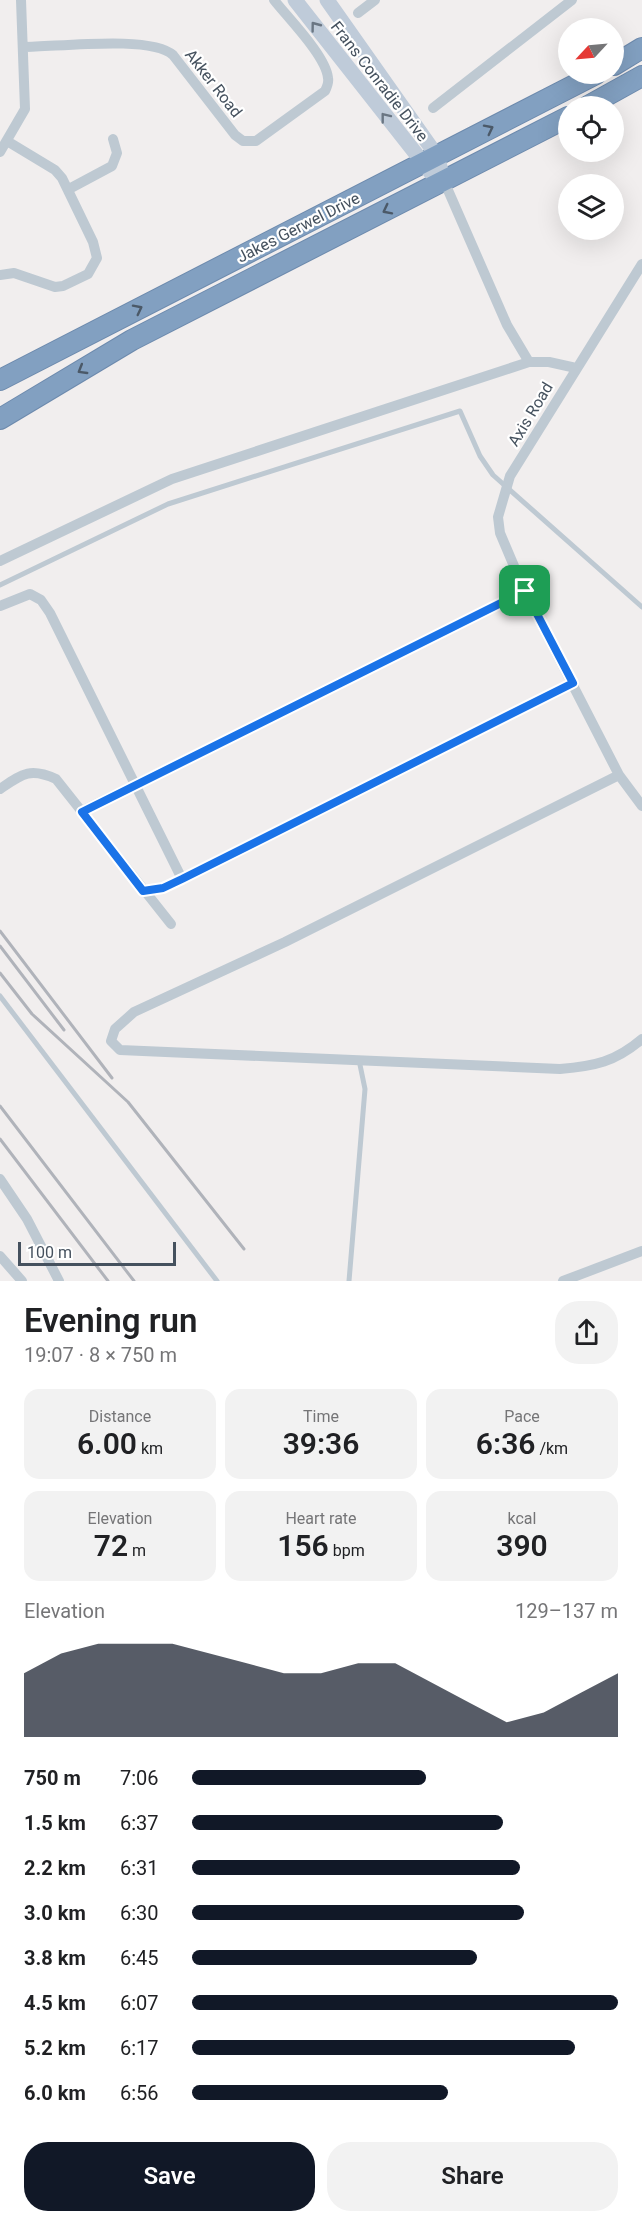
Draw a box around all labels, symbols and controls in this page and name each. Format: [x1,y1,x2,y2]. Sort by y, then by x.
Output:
street label: Frans Conradie Drive [327,18,432,145]
north arrow [558,18,624,84]
map controls [558,18,624,240]
one-way arrow [311,21,322,32]
street label: Akker Road [181,46,246,121]
button: locate [558,96,624,162]
one-way arrow [382,113,393,124]
one-way arrow [482,125,493,136]
button: layers [558,174,624,240]
street label: Jakes Gerwel Drive [234,188,363,267]
one-way arrow [383,203,393,214]
one-way arrow [131,305,142,316]
one-way arrow [78,362,88,374]
street label: Axis Road [504,379,557,450]
pin [499,565,550,616]
icon: arrive [508,574,541,607]
scale bar [18,1239,176,1266]
text: 100 m [27,1243,72,1262]
text: Evening run [24,1301,197,1340]
button: share [555,1301,618,1364]
text: 19:07 · 8 × 750 m [24,1343,177,1367]
text: Distance [89,1407,151,1426]
text: Time [303,1407,339,1426]
text: Pace [504,1407,540,1426]
text: 6.00 [77,1426,137,1461]
text: 39:36 [283,1426,359,1461]
text: 6:36 [476,1426,535,1461]
text: km [137,1439,163,1458]
text: /km [535,1439,568,1458]
text: Elevation [88,1509,152,1528]
text: Heart rate [285,1509,357,1528]
text: kcal [508,1509,536,1528]
text: 72 [94,1528,128,1563]
text: 156 [277,1528,329,1563]
text: 390 [496,1528,548,1563]
text: m [128,1541,146,1560]
text: bpm [329,1541,365,1560]
text: Elevation [24,1599,105,1623]
text: 129–137 m [515,1599,618,1623]
text: 750 m [24,1766,81,1790]
text: 7:06 [120,1766,159,1790]
text: 1.5 km [24,1811,86,1835]
text: 6:37 [120,1811,159,1835]
text: 2.2 km [24,1856,86,1880]
text: 6:31 [120,1856,159,1880]
text: 3.0 km [24,1901,86,1925]
text: 6:30 [120,1901,159,1925]
text: 3.8 km [24,1946,86,1970]
text: 6:45 [120,1946,159,1970]
text: 4.5 km [24,1991,86,2015]
text: 6:07 [120,1991,159,2015]
text: 5.2 km [24,2036,86,2060]
text: 6:17 [120,2036,159,2060]
text: 6.0 km [24,2081,86,2105]
text: 6:56 [120,2081,159,2105]
button: Save [24,2142,315,2211]
button: Share [327,2142,618,2211]

